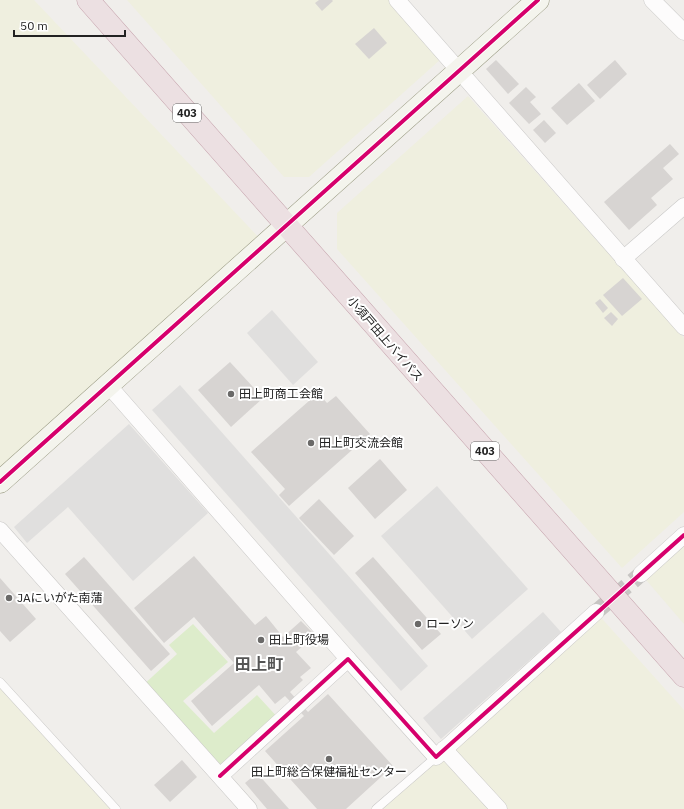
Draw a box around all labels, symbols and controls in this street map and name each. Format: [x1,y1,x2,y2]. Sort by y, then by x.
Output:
scale bar [14,12,125,38]
text: 50 m [20,18,48,33]
road number: 403 [173,104,201,122]
street label: 小須戸田上バイパス [344,293,426,384]
place label: 田上町商工会館 [239,386,323,401]
marker: 田上町商工会館 [226,389,236,399]
place label: 田上町交流会館 [319,435,403,450]
marker: 田上町交流会館 [306,438,316,448]
road number: 403 [471,442,499,460]
place label: JAにいがた南蒲 [17,590,103,605]
marker: JAにいがた南蒲 [4,593,14,603]
place label: ローソン [426,616,474,631]
marker: ローソン [413,619,423,629]
place label: 田上町役場 [269,632,329,647]
marker: 田上町役場 [256,635,266,645]
district label: 田上町 [235,654,283,674]
marker: 田上町総合保健福祉センター [324,754,334,764]
place label: 田上町総合保健福祉センター [251,764,407,779]

